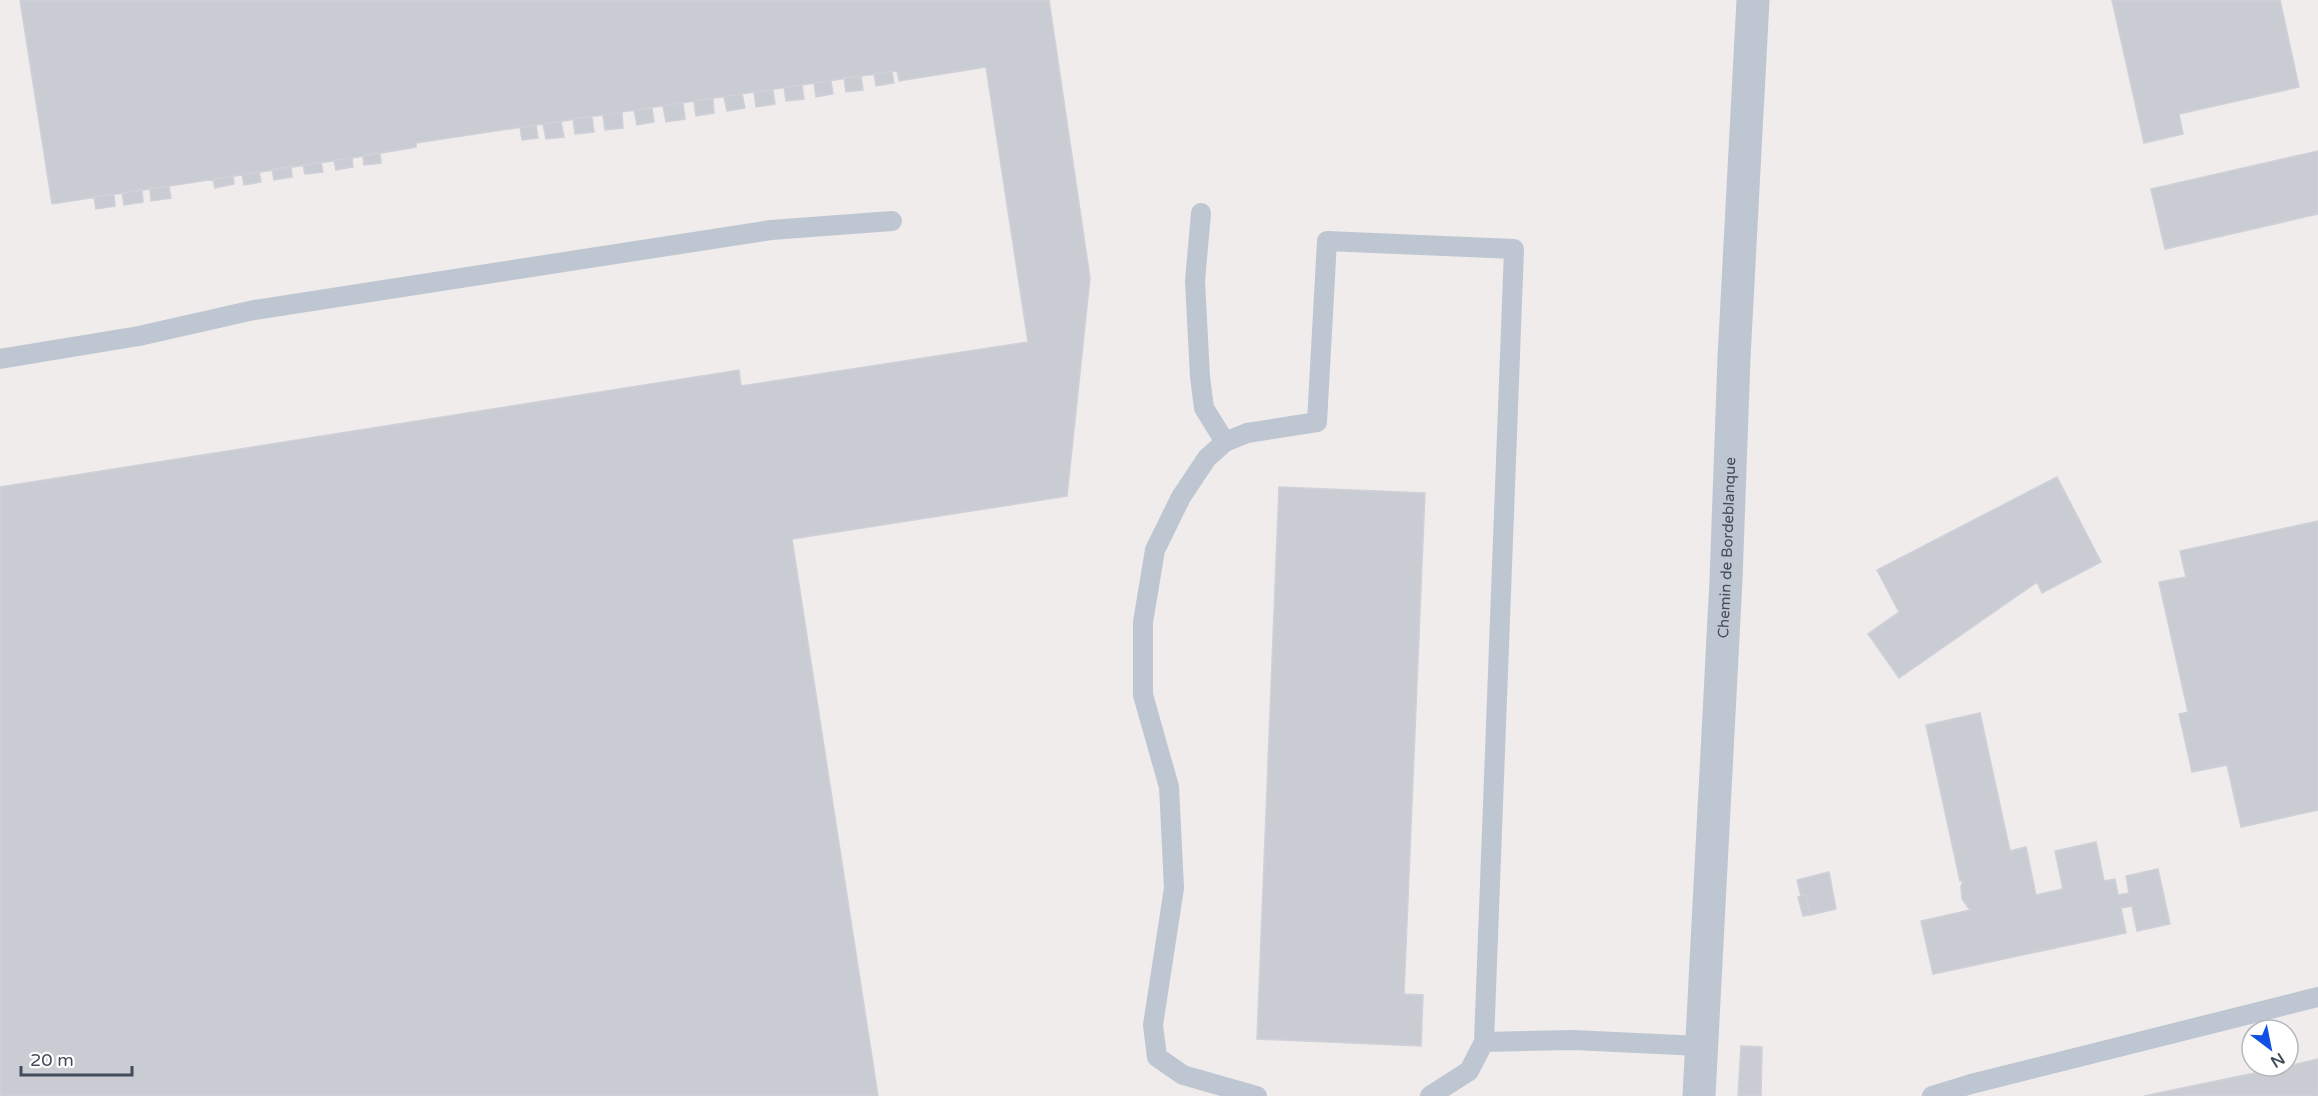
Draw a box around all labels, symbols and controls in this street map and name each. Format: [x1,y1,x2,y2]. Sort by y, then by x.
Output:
street label: Chemin de Bordeblanque [1714,457,1739,639]
north arrow [2240,1018,2300,1078]
scale bar [21,1039,132,1077]
text: N [2267,1048,2288,1072]
text: 20 m [30,1049,74,1071]

